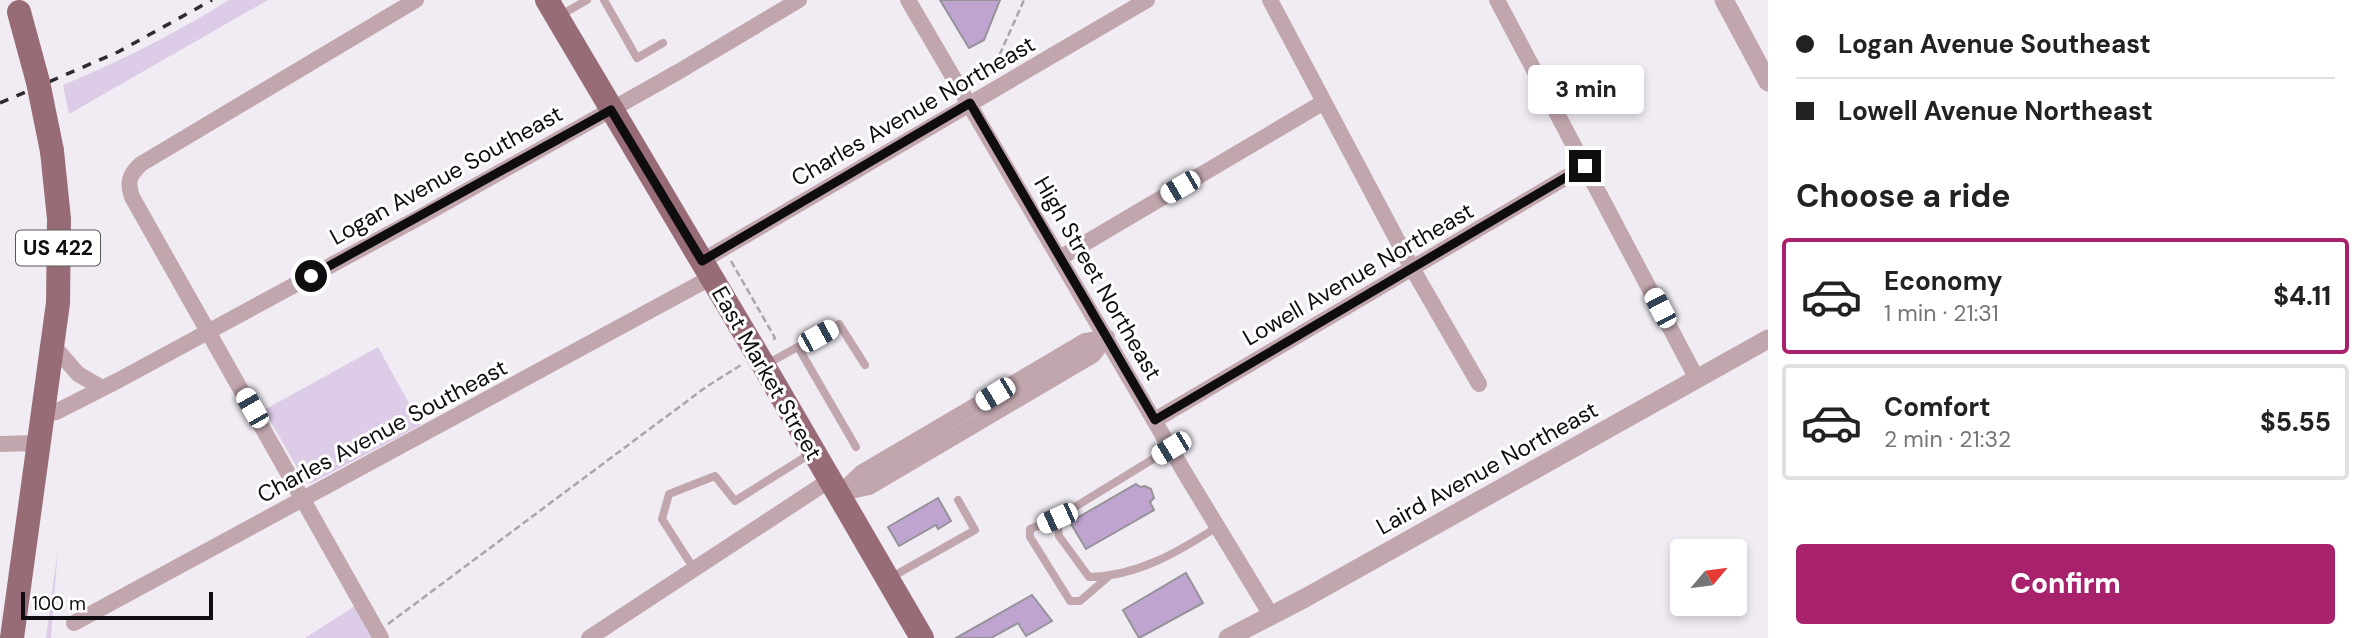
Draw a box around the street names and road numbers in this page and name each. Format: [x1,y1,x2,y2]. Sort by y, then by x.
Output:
street label: Charles Avenue Northeast [786,29,1040,193]
street label: Logan Avenue Southeast [324,98,568,252]
street label: High Street Northeast [1027,171,1169,385]
street label: Lowell Avenue Northeast [1237,196,1479,352]
road number: US 422 [16,230,100,266]
street label: East Market Street [705,281,829,465]
street label: Charles Avenue Southeast [252,352,512,510]
street label: Laird Avenue Northeast [1371,395,1603,541]

